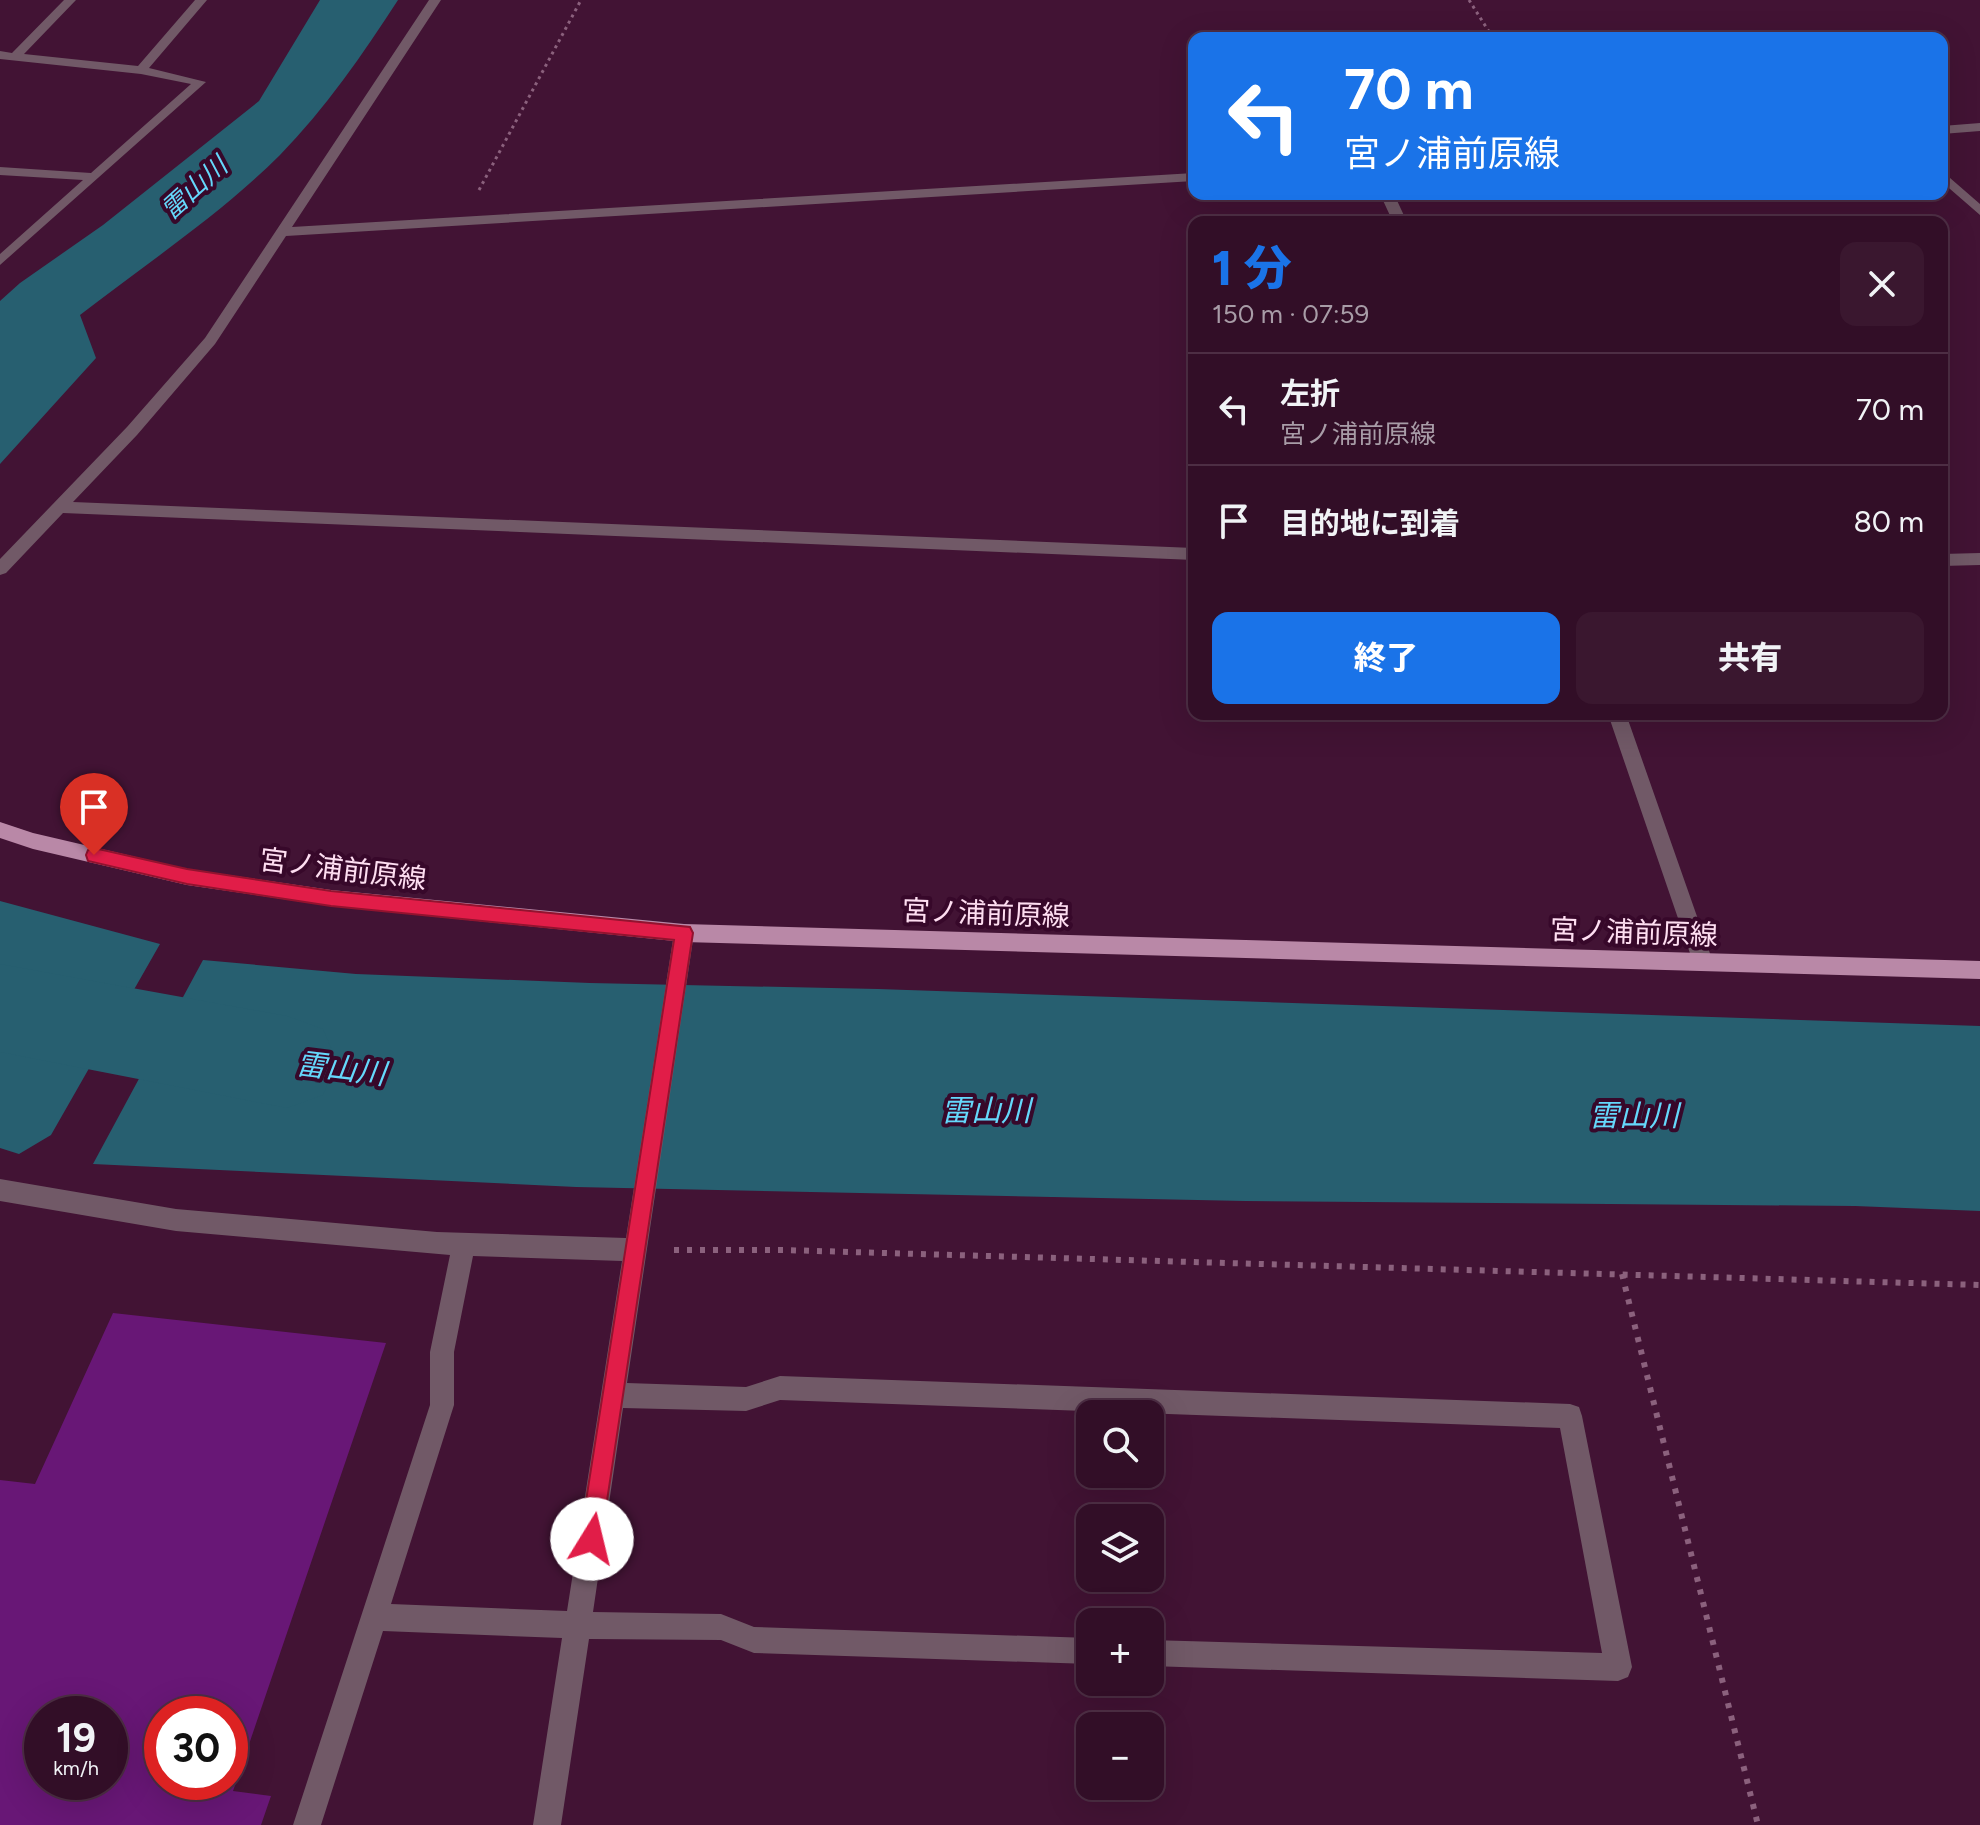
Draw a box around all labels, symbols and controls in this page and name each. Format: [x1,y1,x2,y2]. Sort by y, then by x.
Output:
text: 70 m [1344,56,1474,123]
icon: left [1212,64,1316,168]
text: 宮ノ浦前原線 [1344,132,1560,175]
water label: 雷山川 [154,148,236,226]
text: 1 分 [1212,239,1292,297]
button: close [1840,242,1924,326]
text: 150 m · 07:59 [1212,298,1369,330]
text: 左折 [1280,375,1340,412]
icon: left [1212,387,1256,431]
text: 70 m [1856,391,1924,428]
text: 宮ノ浦前原線 [1280,418,1436,450]
icon: arrive [1212,499,1256,543]
text: 80 m [1853,503,1924,540]
text: 目的地に到着 [1280,505,1460,542]
button: 終了 [1212,612,1560,704]
button: 共有 [1576,612,1924,704]
pin [60,773,128,855]
icon: arrive [72,785,116,829]
street label: 宮ノ浦前原線 [258,842,428,896]
street label: 宮ノ浦前原線 [901,893,1071,933]
street label: 宮ノ浦前原線 [1549,912,1719,952]
water label: 雷山川 [294,1045,391,1093]
water label: 雷山川 [941,1092,1034,1129]
water label: 雷山川 [1589,1097,1682,1134]
map controls [1076,1400,1164,1800]
button: search [1076,1400,1164,1488]
position arrow [550,1497,634,1581]
button: layers [1076,1504,1164,1592]
button: + [1076,1608,1164,1696]
speed limit sign: 30 [144,1696,248,1800]
button: − [1076,1712,1164,1800]
text: 19 [56,1714,96,1762]
text: km/h [53,1756,99,1780]

